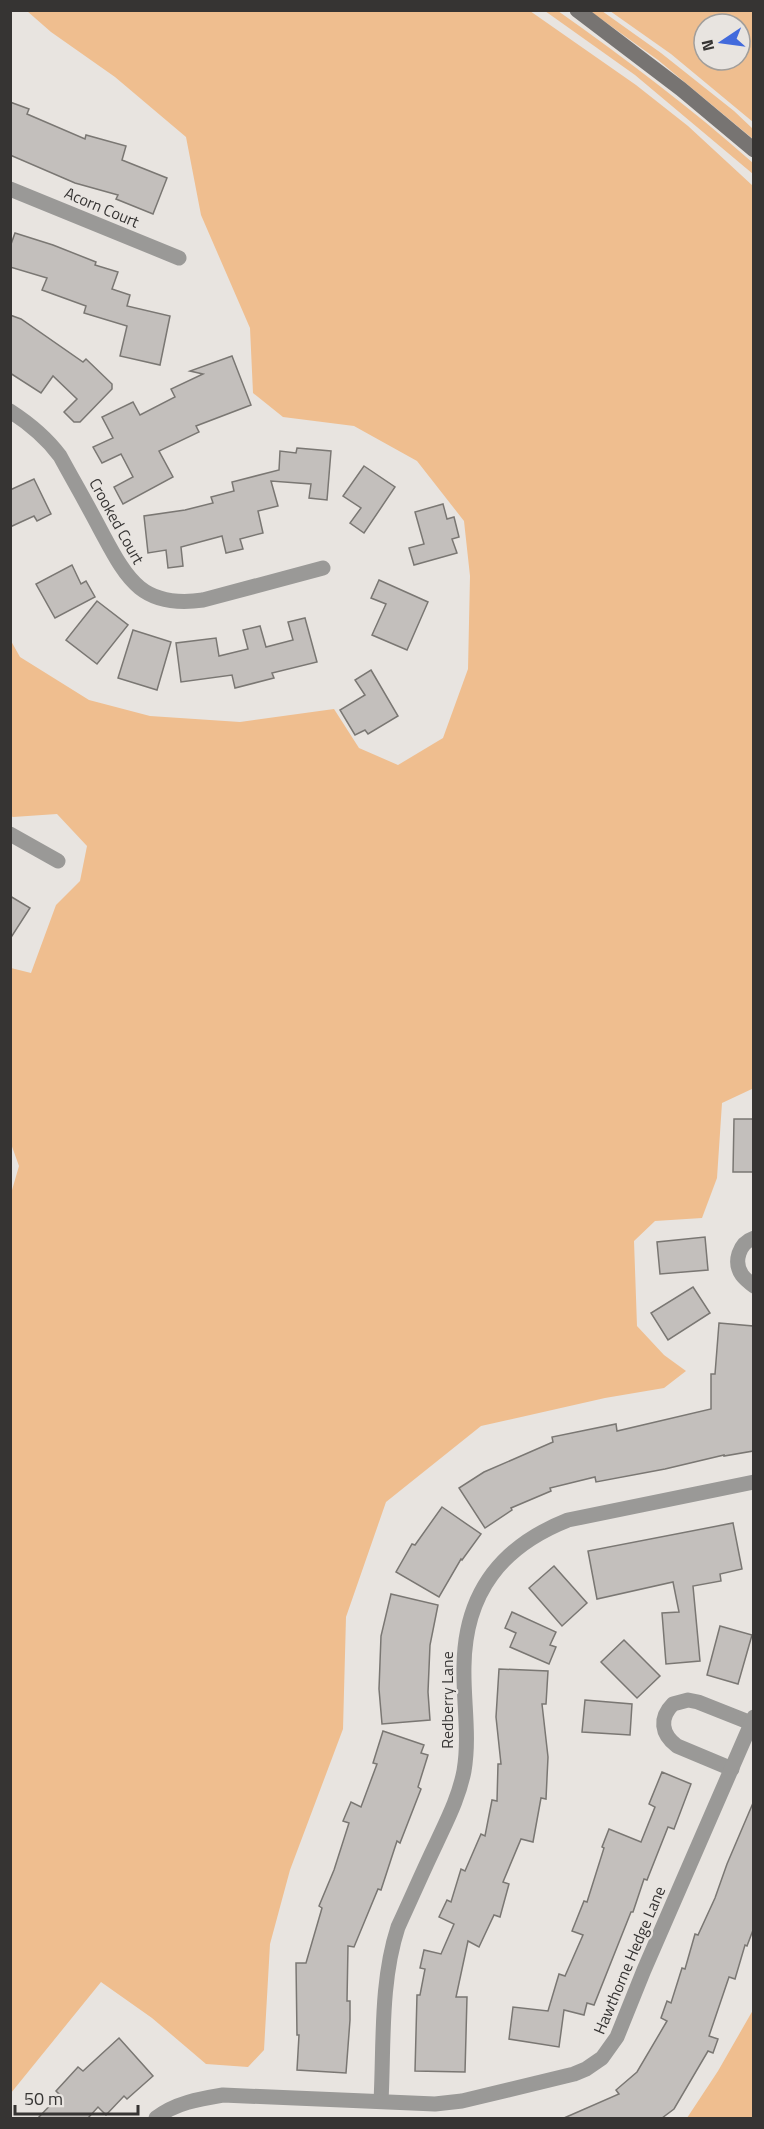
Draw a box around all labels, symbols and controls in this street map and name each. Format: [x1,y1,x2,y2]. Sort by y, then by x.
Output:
north arrow [692,12,752,72]
text: N [694,37,720,53]
street label: Acorn Court [61,181,143,234]
street label: Crooked Court [83,474,151,569]
street label: Redberry Lane [435,1651,459,1749]
street label: Hawthorne Hedge Lane [587,1882,671,2038]
scale bar [15,2078,138,2116]
text: 50 m [24,2085,63,2112]

